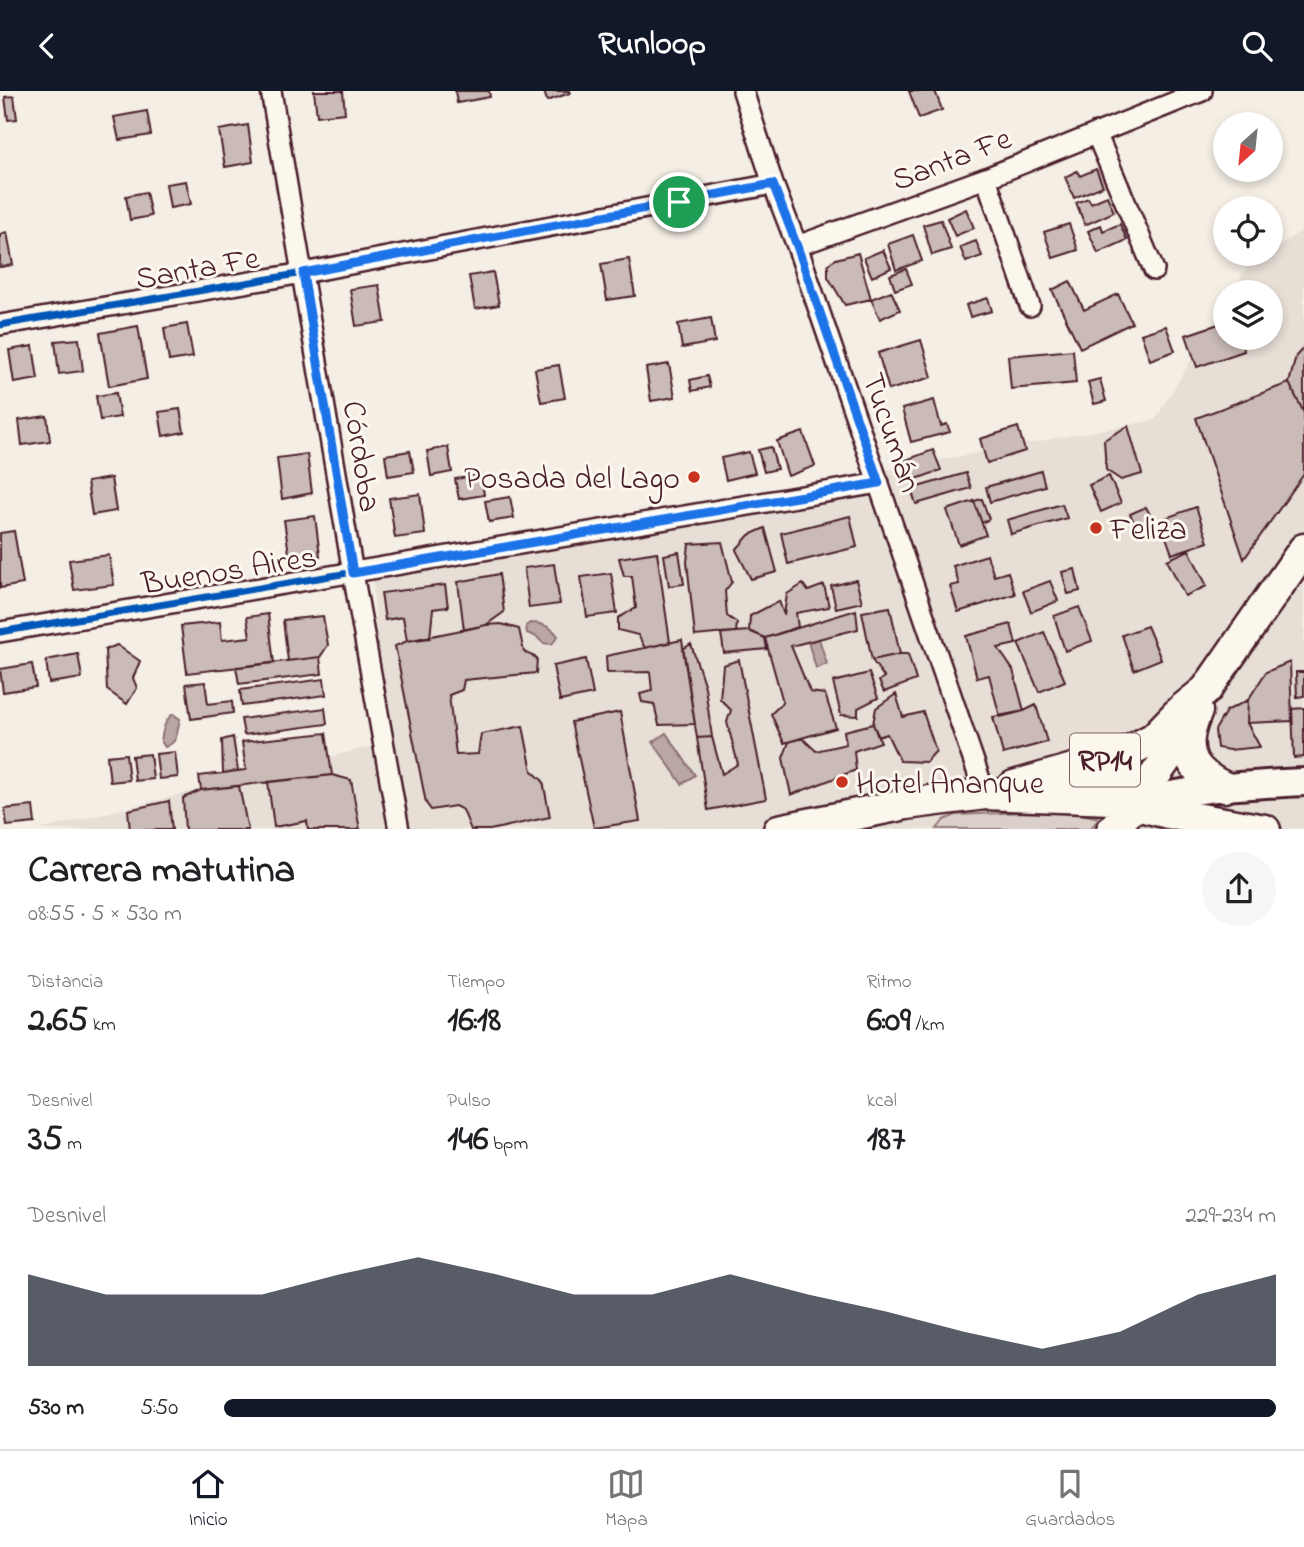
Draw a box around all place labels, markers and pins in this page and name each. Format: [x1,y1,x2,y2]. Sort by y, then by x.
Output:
pin [649,172,709,232]
place label: Posada del Lago [464,457,680,504]
marker: Posada del Lago [686,469,702,485]
place label: Feliza [1109,508,1187,555]
marker: Feliza [1088,520,1104,536]
place label: Hotel Ananque [856,762,1045,809]
marker: Hotel Ananque [834,774,850,790]

